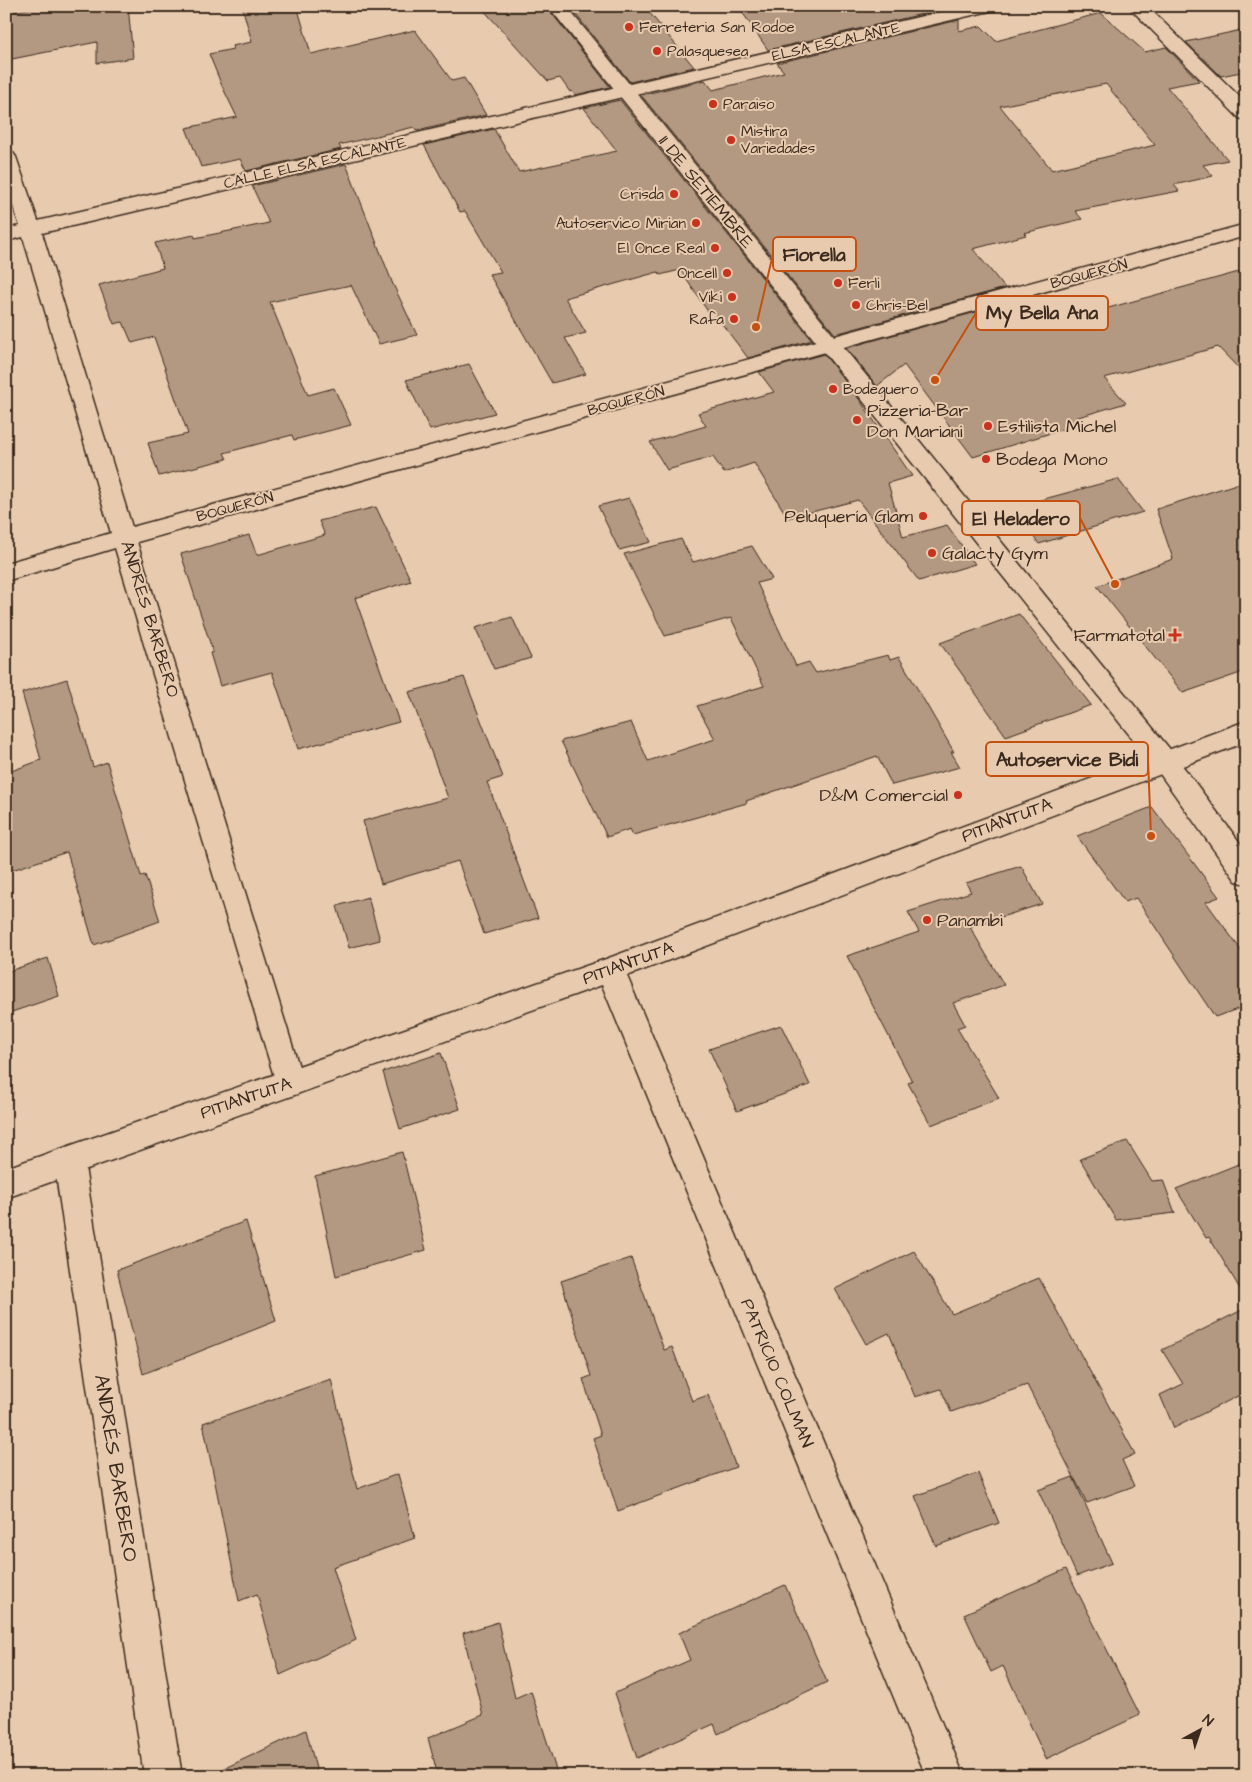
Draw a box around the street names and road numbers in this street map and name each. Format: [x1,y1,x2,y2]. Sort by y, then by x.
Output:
street label: ELSA ESCALANTE [770,17,902,67]
street label: 11 DE SETIEMBRE [652,130,760,254]
street label: CALLE ELSA ESCALANTE [222,132,408,194]
street label: BOQUERÓN [1048,254,1130,294]
street label: BOQUERÓN [585,381,667,421]
street label: BOQUERÓN [194,487,276,527]
street label: ANDRES BARBERO [114,538,186,700]
street label: PITIANTUTA [958,791,1056,849]
street label: PITIANTUTA [579,935,677,991]
street label: PITIANTUTA [197,1071,295,1125]
street label: PATRICIO COLMAN [734,1295,820,1451]
street label: ANDRÉS BARBERO [87,1372,145,1564]

